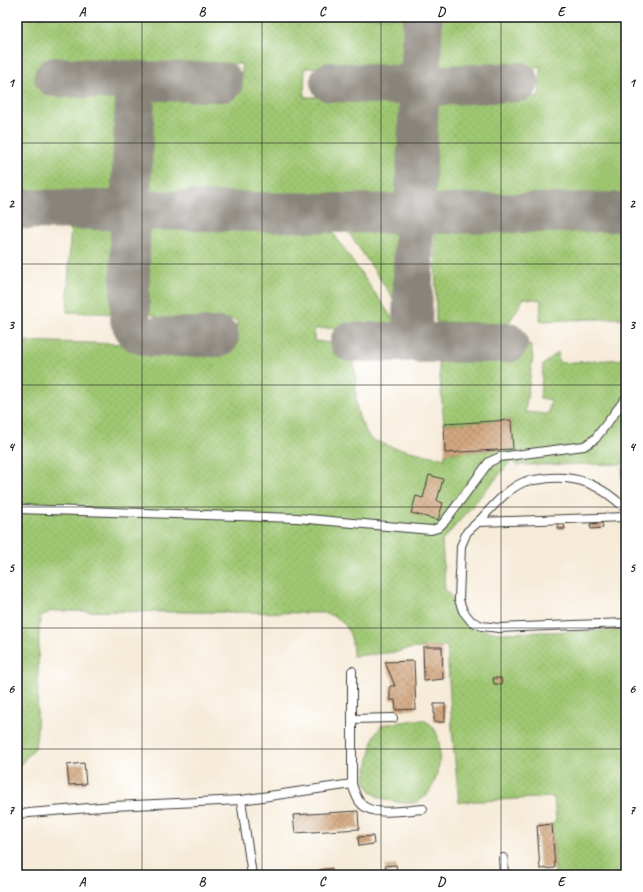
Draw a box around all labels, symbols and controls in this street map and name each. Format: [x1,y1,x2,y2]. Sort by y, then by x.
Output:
text: A [79,4,87,20]
text: B [199,4,207,20]
text: C [319,4,327,20]
text: D [437,4,446,20]
text: E [558,4,567,20]
text: 1 [8,75,16,91]
text: 1 [629,75,637,91]
text: 2 [8,196,15,212]
text: 2 [629,196,636,212]
text: 3 [8,317,15,333]
text: 3 [629,317,636,333]
text: 4 [8,439,16,455]
text: 4 [629,439,637,455]
text: 5 [8,560,15,576]
text: 5 [629,560,636,576]
text: 6 [8,681,15,697]
text: 6 [629,681,636,697]
text: 7 [8,802,15,818]
text: 7 [629,802,636,818]
text: A [79,874,87,890]
text: B [199,874,207,890]
text: C [319,874,327,890]
text: D [437,874,446,890]
text: E [558,874,567,890]

